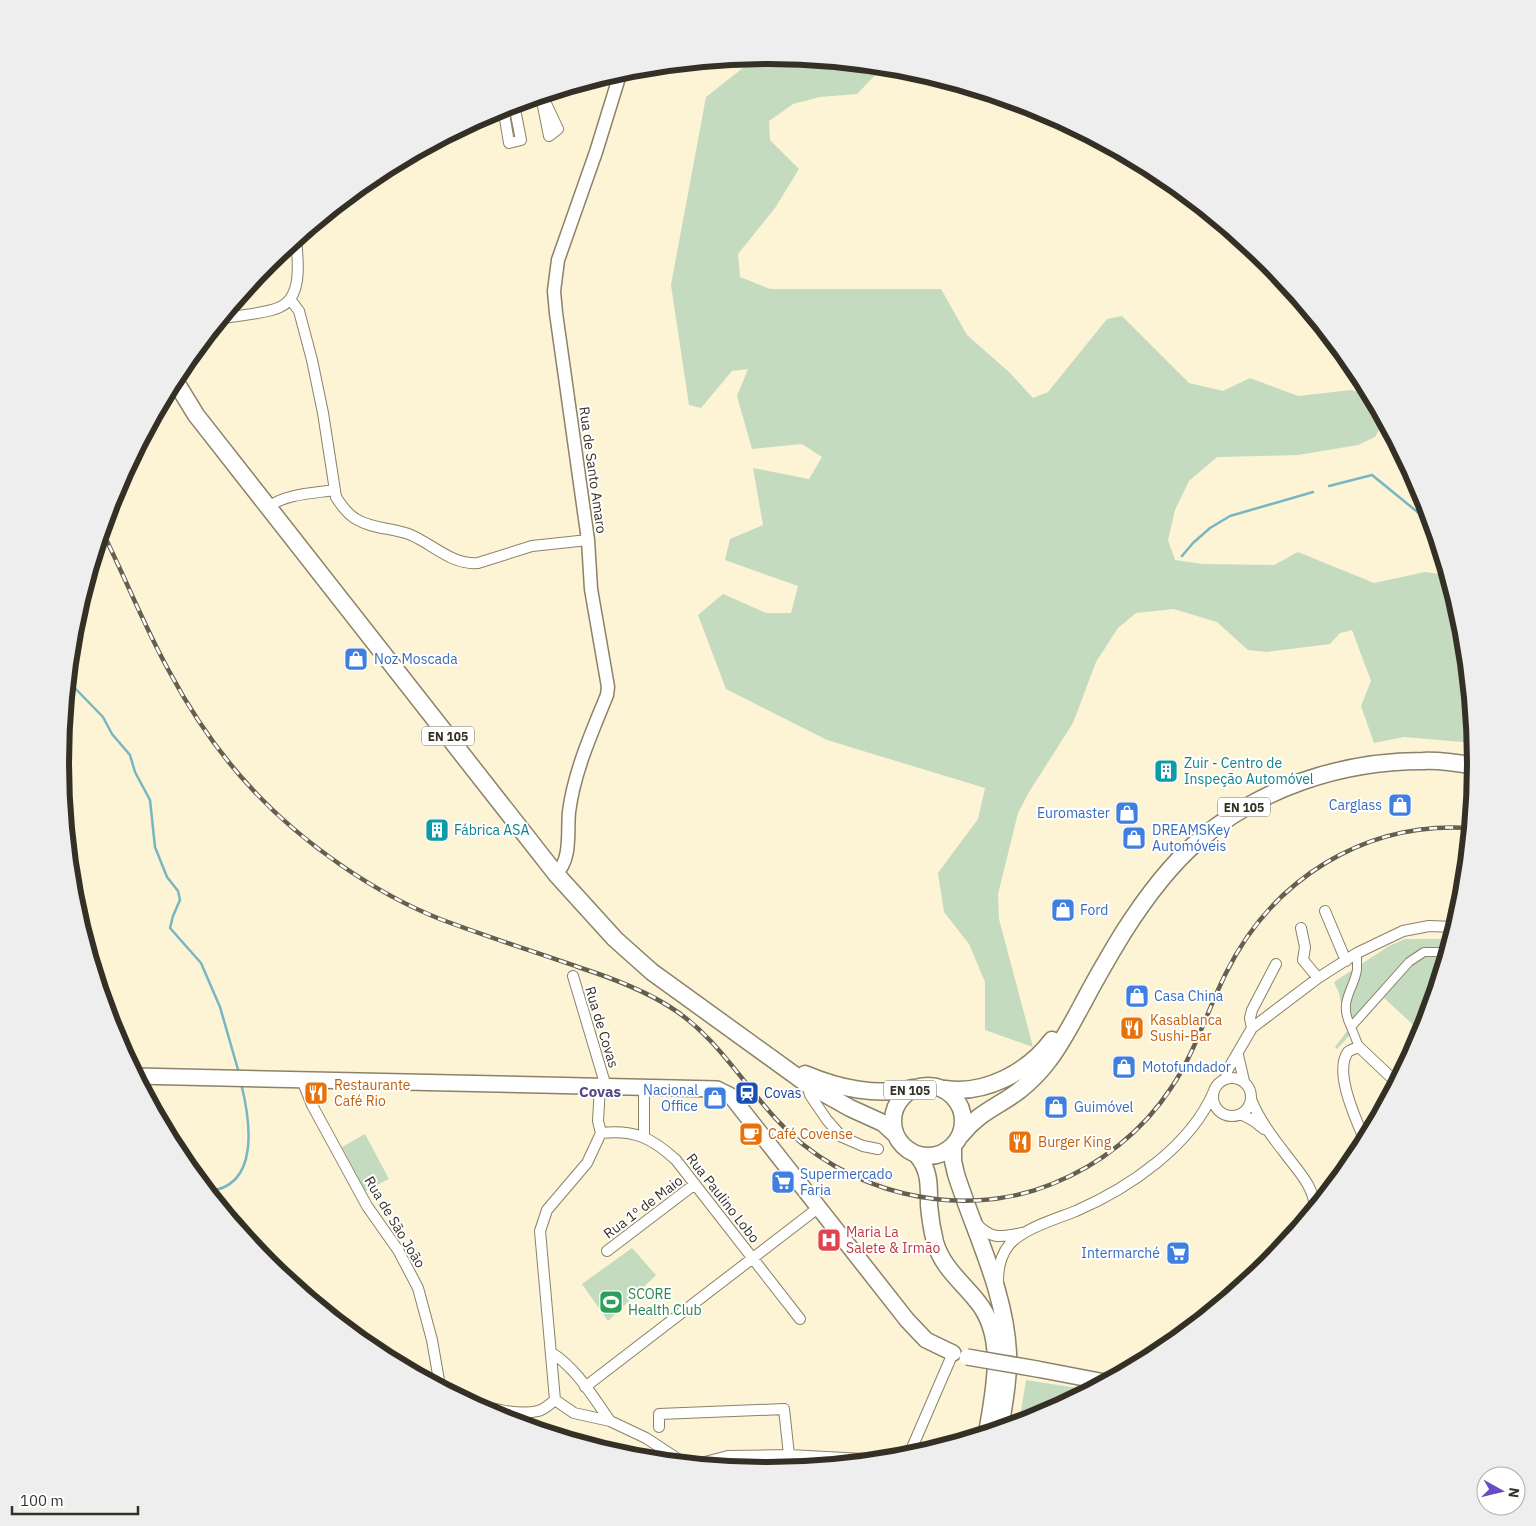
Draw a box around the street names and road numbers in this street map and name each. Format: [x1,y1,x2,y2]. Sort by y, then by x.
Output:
street label: Rua de Santo Amaro [575,405,611,535]
road number: EN 105 [422,726,474,746]
road number: EN 105 [1218,798,1270,816]
street label: Rua de Covas [581,984,623,1070]
road number: EN 105 [884,1080,936,1100]
street label: Rua Paulino Lobo [682,1150,764,1246]
street label: Rua 1º de Maio [600,1171,686,1243]
street label: Rua de São João [361,1173,430,1271]

